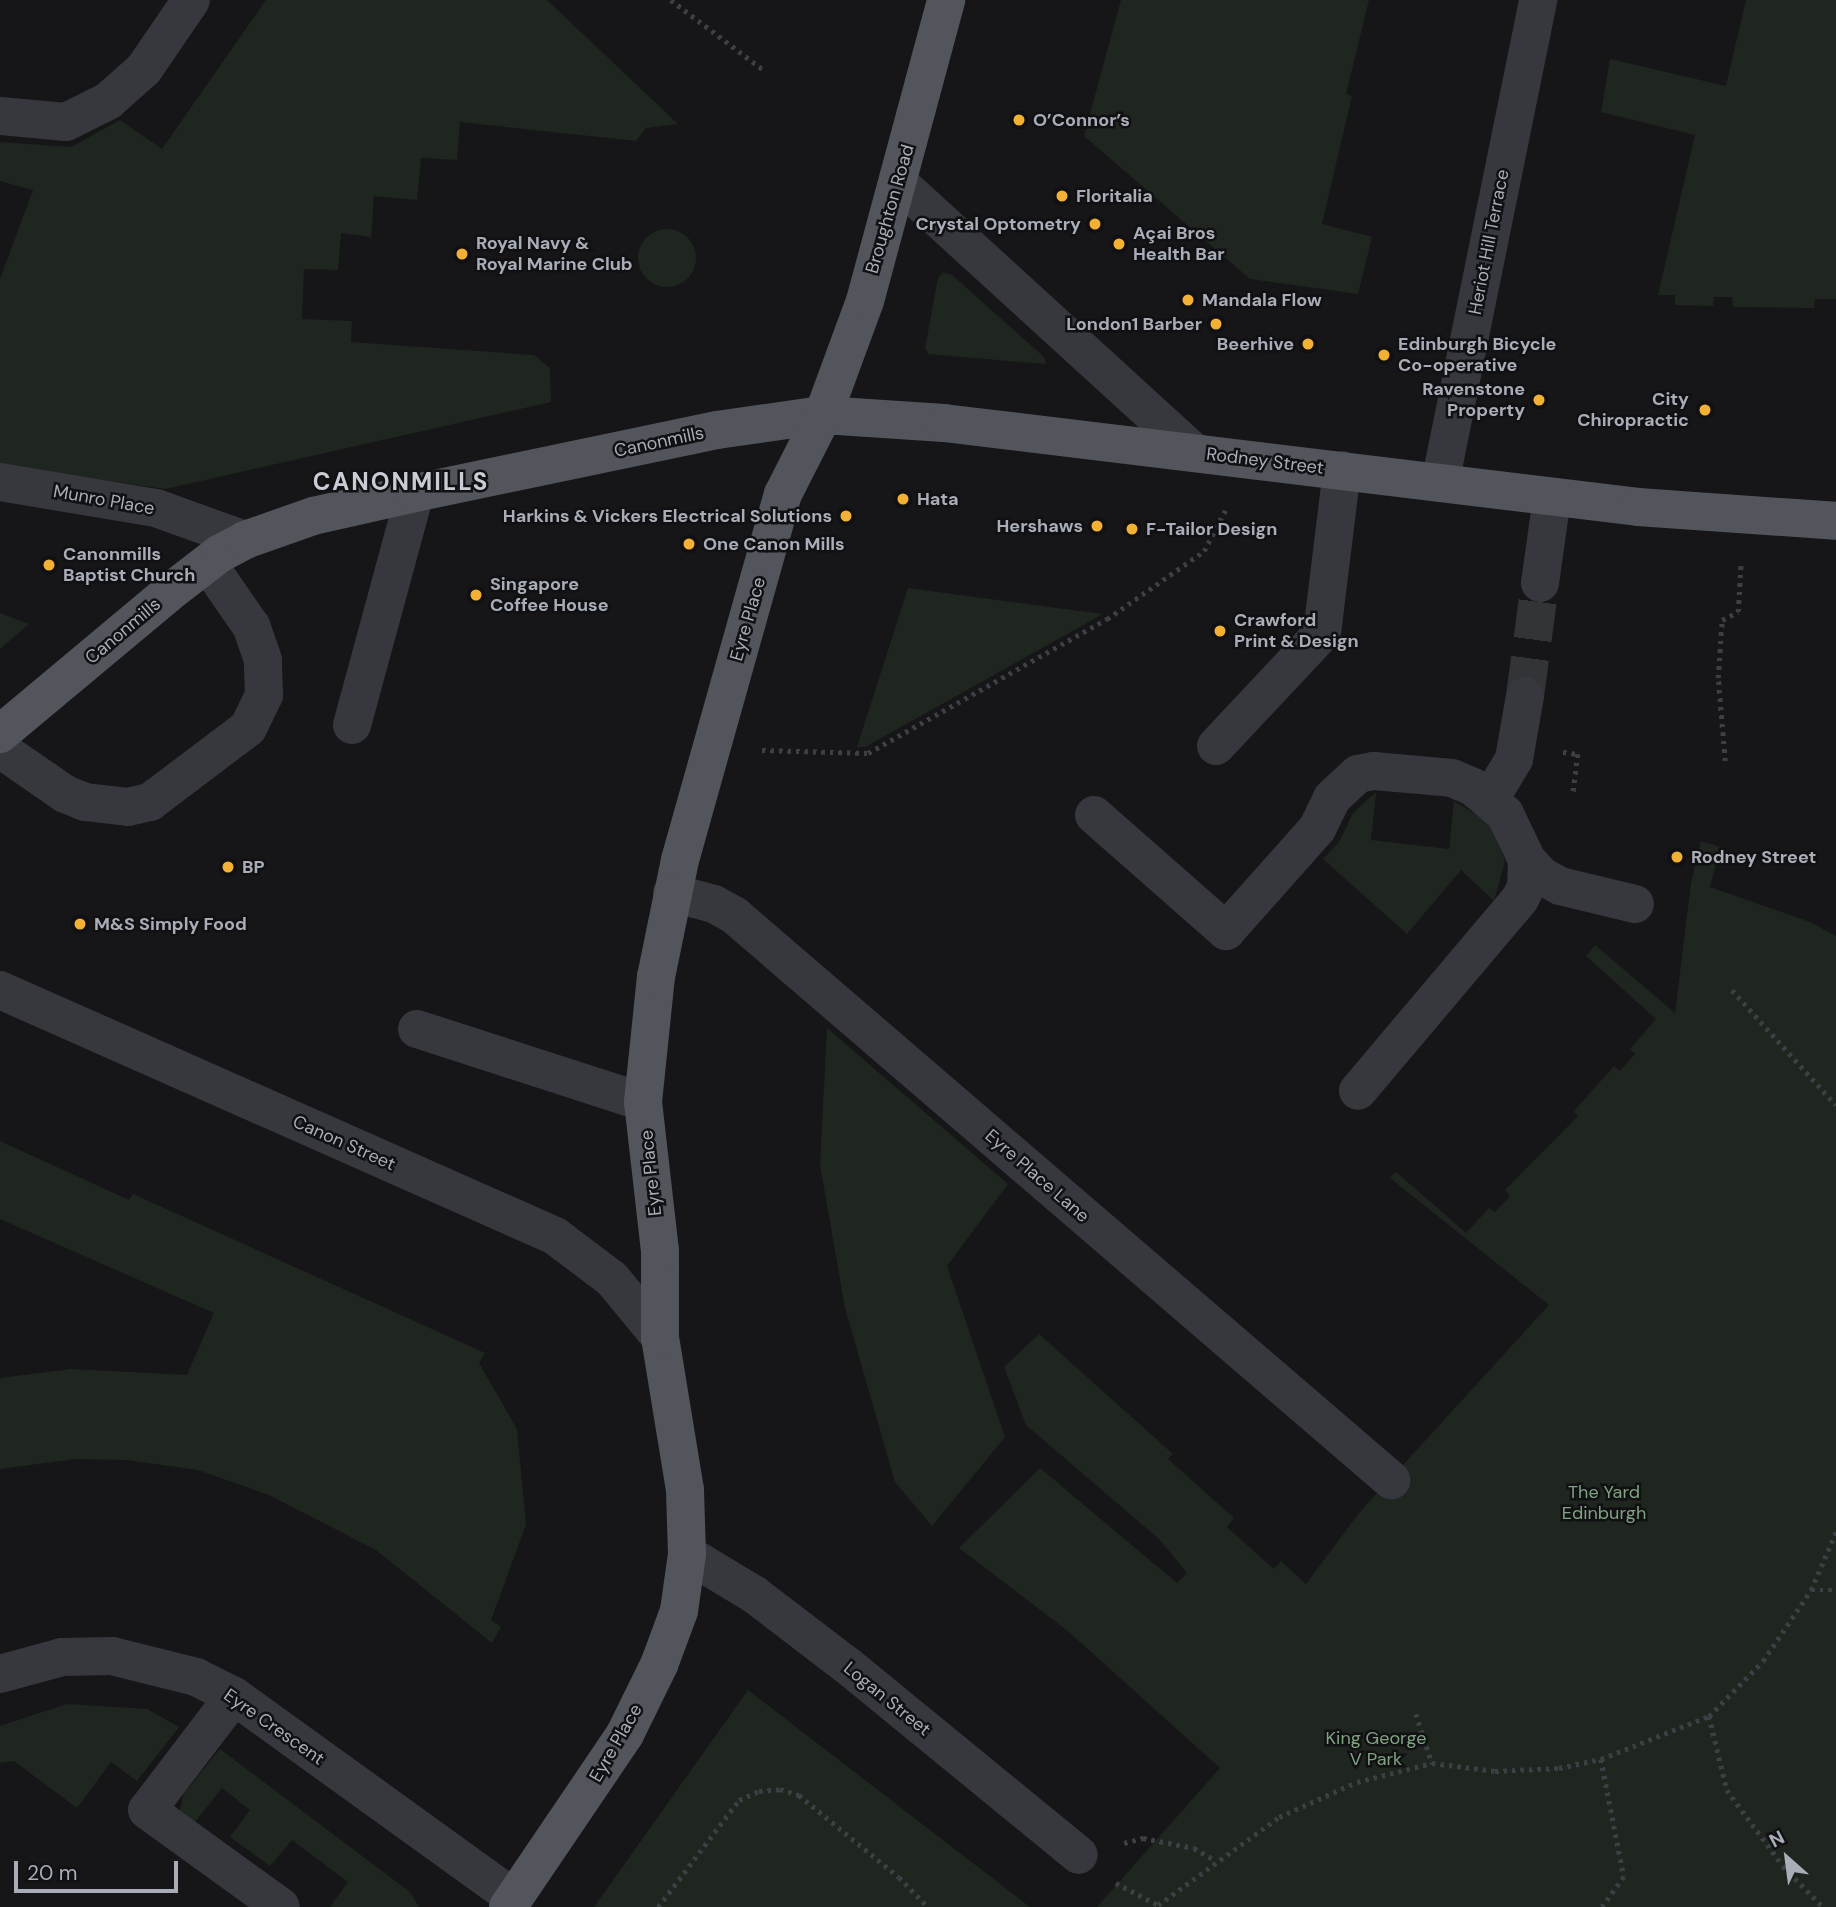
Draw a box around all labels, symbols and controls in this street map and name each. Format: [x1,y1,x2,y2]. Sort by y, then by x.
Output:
place label: O’Connor’s [1033,109,1130,131]
marker: O’Connor’s [1011,112,1027,128]
street label: Broughton Road [861,142,919,276]
street label: Heriot Hill Terrace [1464,168,1514,316]
place label: Floritalia [1076,185,1153,207]
marker: Floritalia [1054,188,1070,204]
place label: Crystal Optometry [915,213,1081,235]
marker: Crystal Optometry [1087,216,1103,232]
place label: Açai Bros Health Bar [1133,223,1225,266]
place label: Royal Navy & Royal Marine Club [476,233,633,276]
marker: Açai Bros Health Bar [1111,236,1127,252]
marker: Royal Navy & Royal Marine Club [454,246,470,262]
place label: Mandala Flow [1202,289,1322,311]
marker: Mandala Flow [1180,292,1196,308]
place label: London1 Barber [1066,313,1202,335]
marker: London1 Barber [1208,316,1224,332]
place label: Beerhive [1217,333,1294,355]
place label: Edinburgh Bicycle Co-operative [1398,334,1556,376]
marker: Beerhive [1300,336,1316,352]
marker: Edinburgh Bicycle Co-operative [1376,347,1392,363]
place label: Ravenstone Property [1422,379,1525,422]
place label: City Chiropractic [1577,389,1689,432]
marker: Ravenstone Property [1531,392,1547,408]
marker: City Chiropractic [1695,400,1715,420]
street label: Canonmills [612,422,706,462]
street label: Rodney Street [1205,443,1325,479]
district label: CANONMILLS [314,468,488,496]
street label: Munro Place [52,480,156,520]
place label: Hata [917,488,959,510]
marker: Hata [895,491,911,507]
place label: Harkins & Vickers Electrical Solutions [503,505,832,527]
marker: Harkins & Vickers Electrical Solutions [838,508,854,524]
place label: Hershaws [996,515,1083,537]
marker: Hershaws [1089,518,1105,534]
place label: F-Tailor Design [1146,518,1277,540]
marker: F-Tailor Design [1124,521,1140,537]
place label: One Canon Mills [703,533,845,555]
marker: One Canon Mills [681,536,697,552]
place label: Canonmills Baptist Church [63,544,195,586]
marker: Canonmills Baptist Church [41,557,57,573]
place label: Singapore Coffee House [490,574,608,616]
street label: Eyre Place [726,575,770,663]
marker: Singapore Coffee House [468,587,484,603]
street label: Canonmills [81,593,165,669]
place label: Crawford Print & Design [1234,610,1359,652]
marker: Crawford Print & Design [1212,623,1228,639]
place label: Rodney Street [1691,846,1816,868]
marker: Rodney Street [1669,849,1685,865]
place label: BP [242,856,265,878]
marker: BP [220,859,236,875]
place label: M&S Simply Food [94,913,247,935]
marker: M&S Simply Food [72,916,88,932]
street label: Canon Street [289,1111,399,1175]
street label: Eyre Place Lane [981,1125,1093,1227]
street label: Eyre Place [636,1129,666,1217]
park label: The Yard Edinburgh [1562,1482,1646,1524]
street label: Logan Street [839,1657,935,1741]
street label: Eyre Crescent [220,1684,328,1770]
street label: Eyre Place [585,1700,647,1786]
park label: King George V Park [1326,1728,1426,1770]
north arrow [1752,1823,1822,1893]
text: N [1765,1825,1789,1853]
scale bar [18,1848,182,1892]
text: 20 m [27,1859,78,1887]

